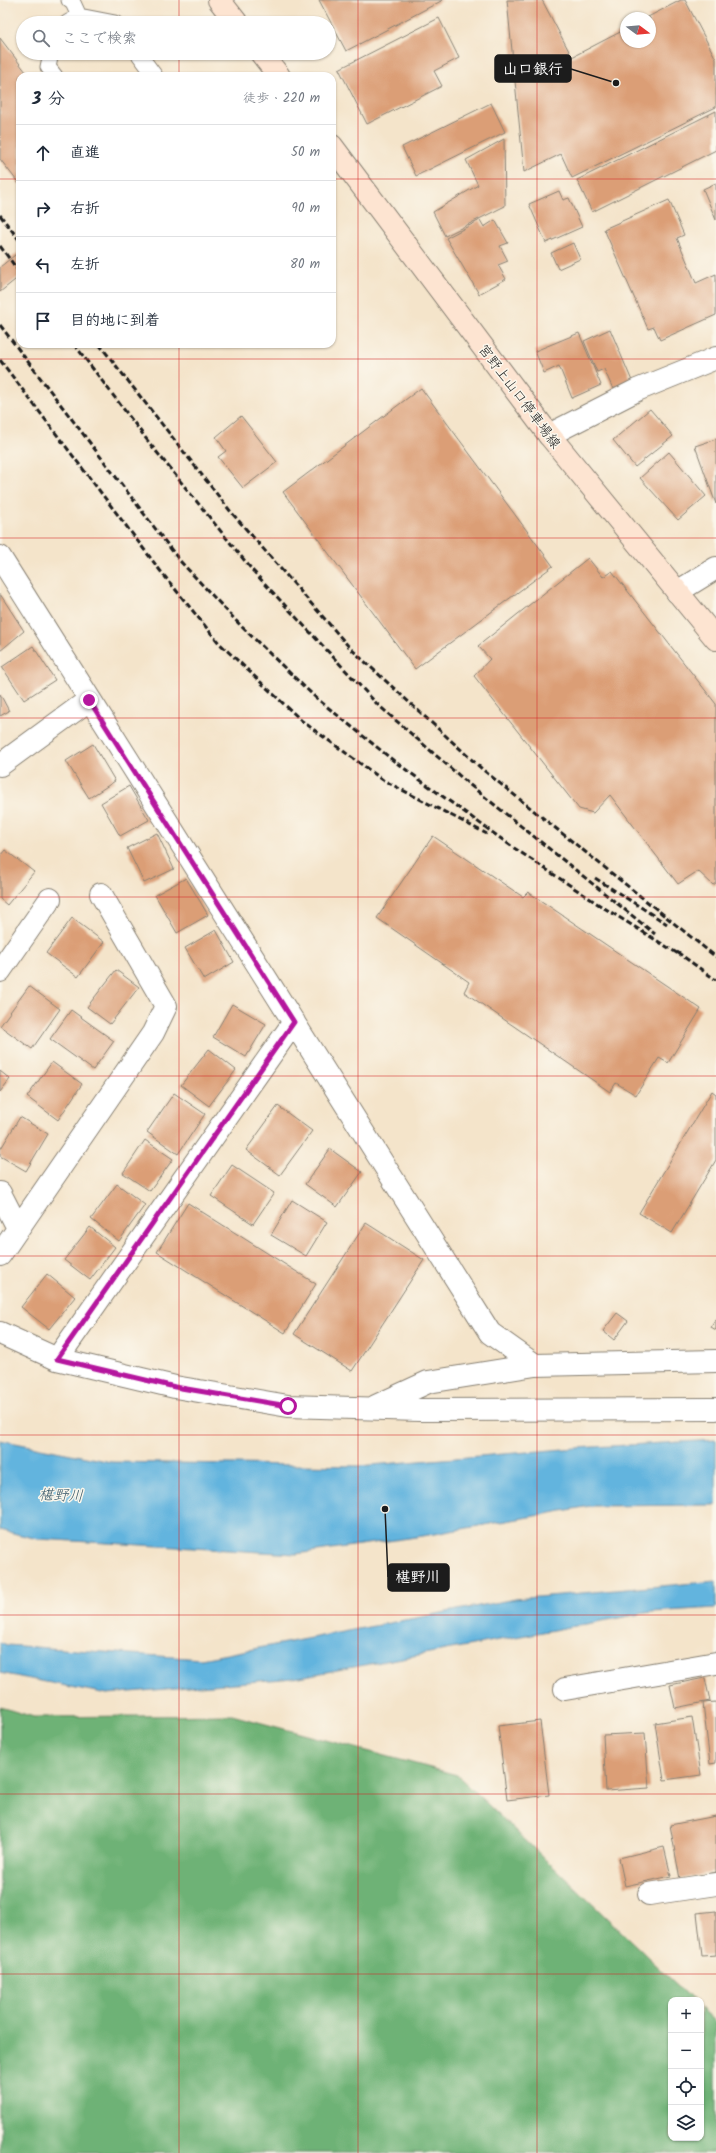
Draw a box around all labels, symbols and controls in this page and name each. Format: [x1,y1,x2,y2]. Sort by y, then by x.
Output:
north arrow [620,12,656,48]
search box [16,16,336,60]
icon: search [30,27,52,49]
text: ここで検索 [62,27,137,51]
callout: 山口銀行 [495,55,571,82]
text: 山口銀行 [503,58,563,82]
text: 3 分 [32,86,65,113]
text: 徒歩 · 220 m [243,88,320,109]
text: 直進 [70,141,100,165]
icon: ahead [32,142,54,164]
text: 50 m [291,142,320,163]
text: 右折 [70,197,100,221]
icon: right [32,198,54,220]
text: 90 m [292,198,320,219]
text: 左折 [70,253,100,277]
icon: left [32,254,54,276]
text: 80 m [290,254,320,275]
text: 目的地に到着 [70,309,160,333]
icon: arrive [32,310,54,332]
street label: 宮野上山口停車場線 [473,340,566,454]
route end [80,691,98,709]
route start [279,1397,297,1415]
water label: 椹野川 [38,1483,84,1509]
callout: 椹野川 [388,1564,449,1591]
text: 椹野川 [395,1566,441,1590]
map controls [668,1997,704,2141]
button: + [668,1997,704,2033]
button: − [668,2033,704,2069]
button: locate [668,2069,704,2105]
button: layers [668,2105,704,2141]

